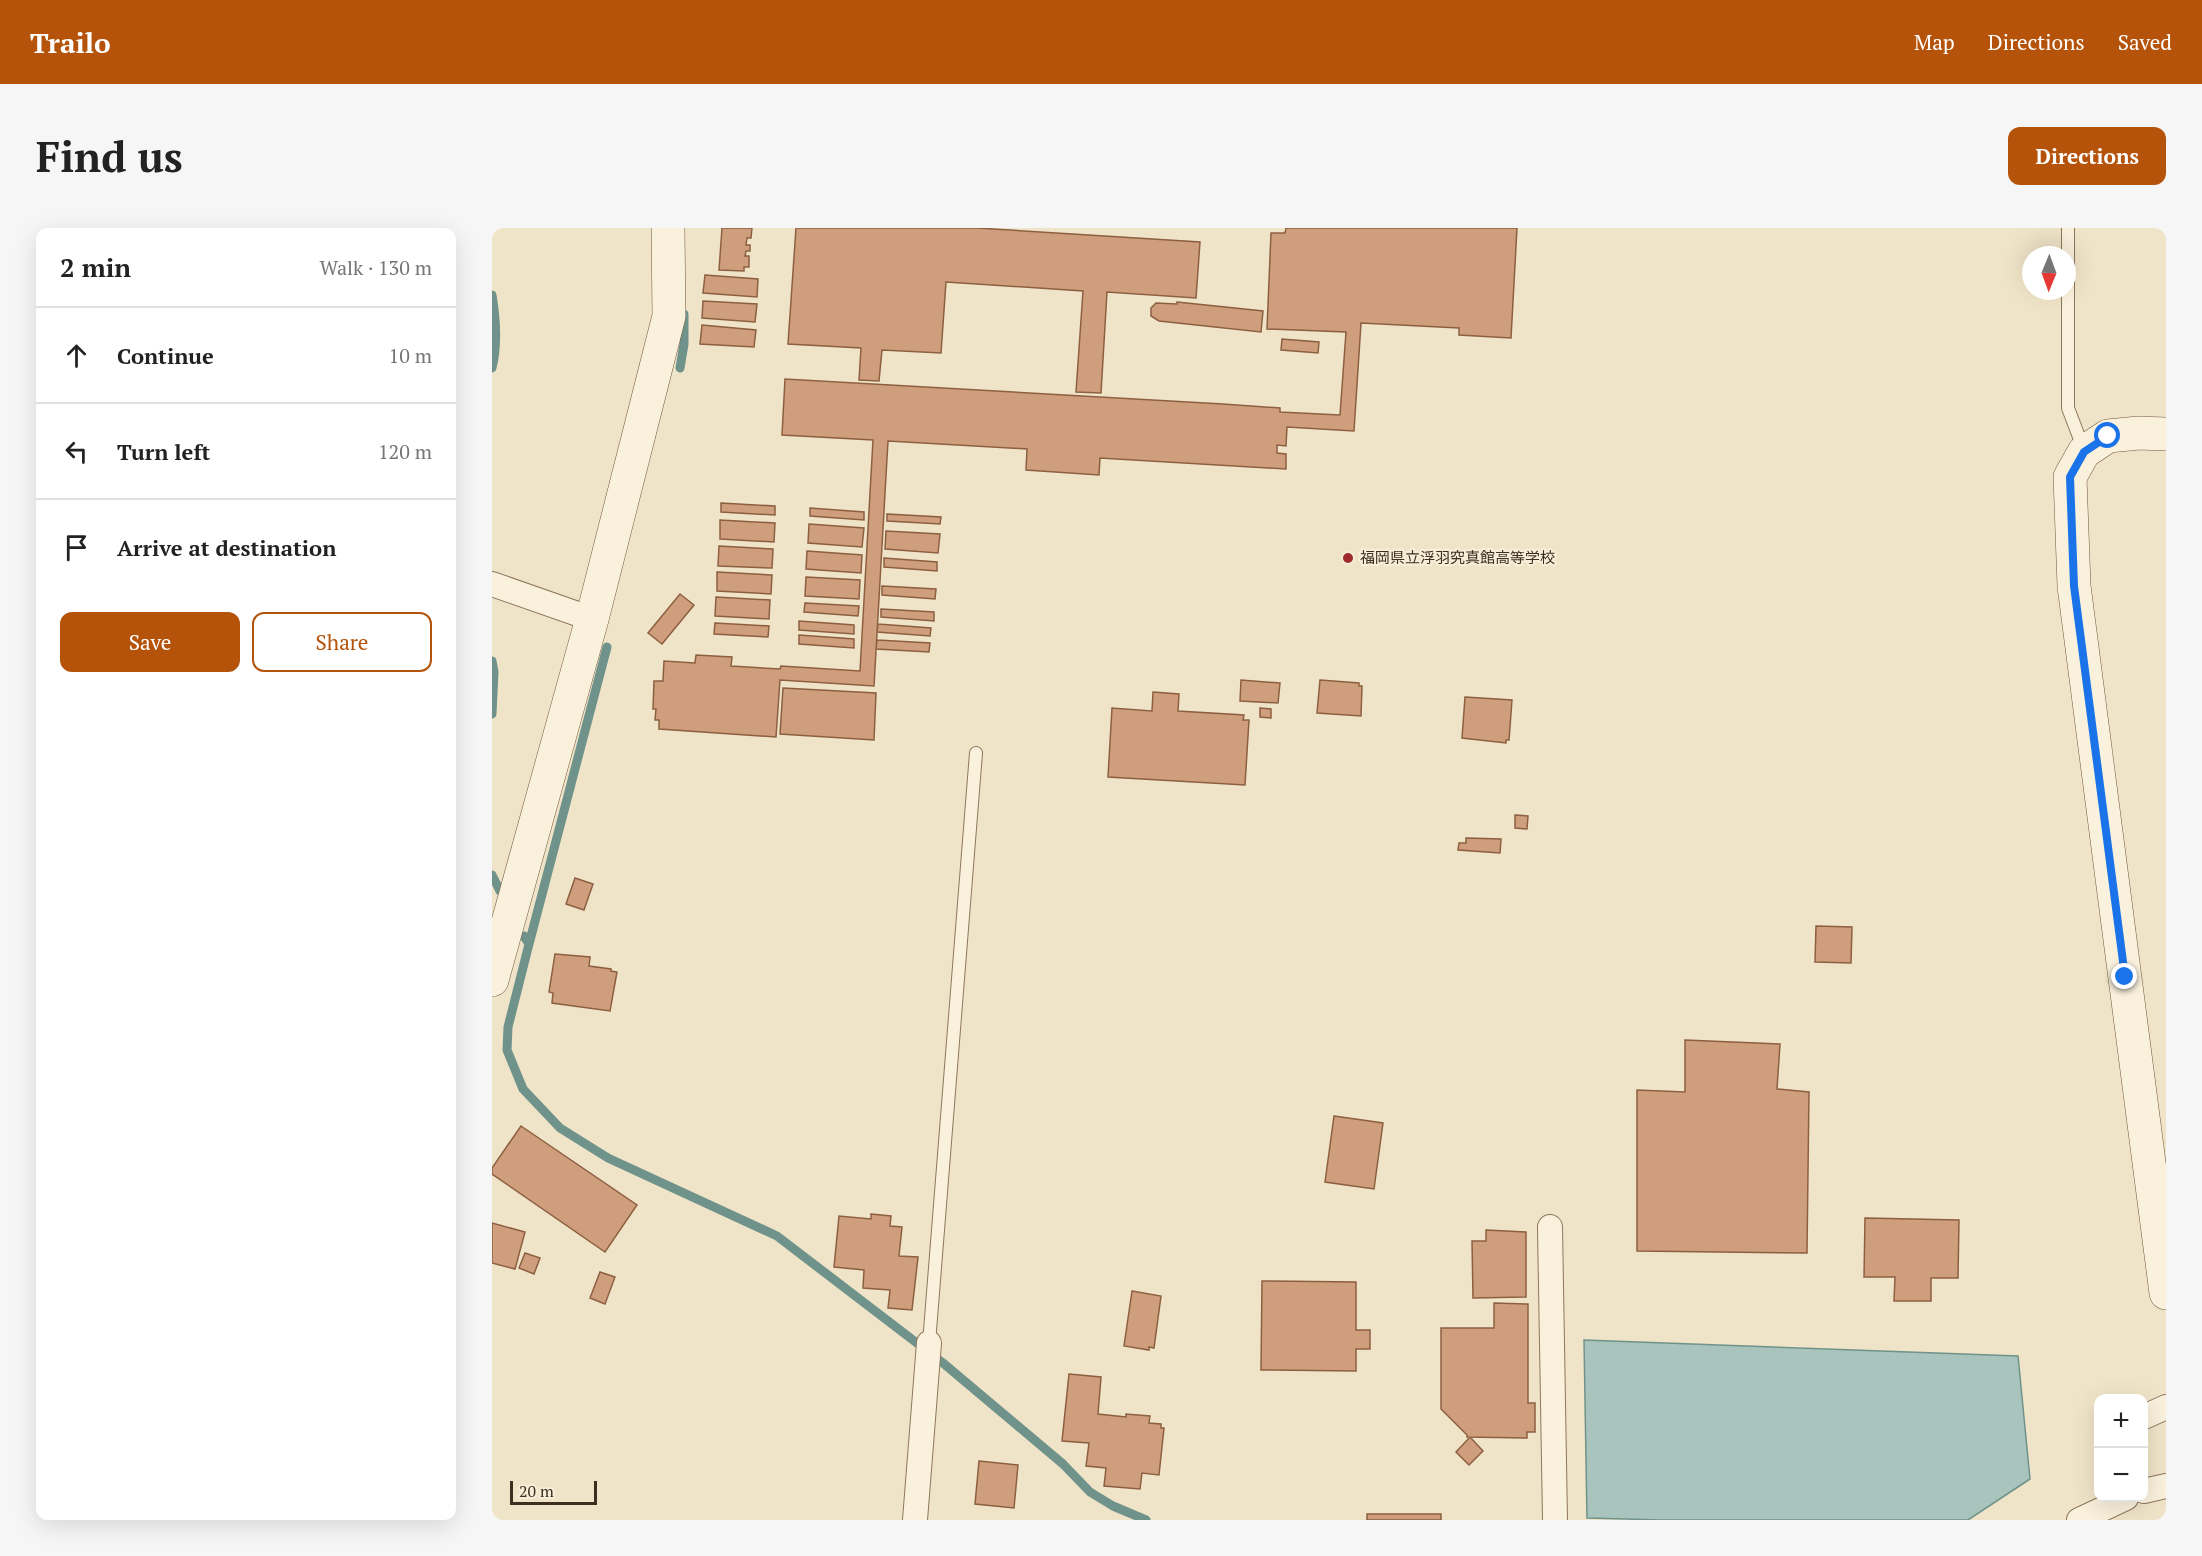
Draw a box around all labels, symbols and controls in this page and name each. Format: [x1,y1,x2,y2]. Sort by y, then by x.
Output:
text: Trailo [30,24,111,61]
text: Map [1914,28,1955,56]
text: Directions [1988,28,2085,56]
text: Saved [2118,28,2172,56]
button: Directions [2008,127,2166,185]
text: Find us [36,128,183,184]
north arrow [2022,246,2076,300]
text: 2 min [60,250,131,284]
text: Walk · 130 m [320,254,432,281]
icon: ahead [60,339,93,372]
text: Continue [117,341,214,370]
text: 10 m [389,342,432,369]
route start [2094,422,2120,448]
icon: left [60,435,93,468]
text: Turn left [117,437,210,466]
text: 120 m [378,438,432,465]
icon: arrive [60,531,93,564]
text: Arrive at destination [117,533,336,562]
place label: 福岡県立浮羽究真館高等学校 [1360,547,1555,567]
marker: 福岡県立浮羽究真館高等学校 [1341,551,1355,565]
button: Save [60,612,240,672]
button: Share [252,612,432,672]
route end [2111,963,2137,989]
map controls [2094,1394,2148,1502]
button: + [2094,1394,2148,1448]
button: − [2094,1448,2148,1502]
scale bar [510,1478,597,1506]
text: 20 m [519,1480,554,1502]

